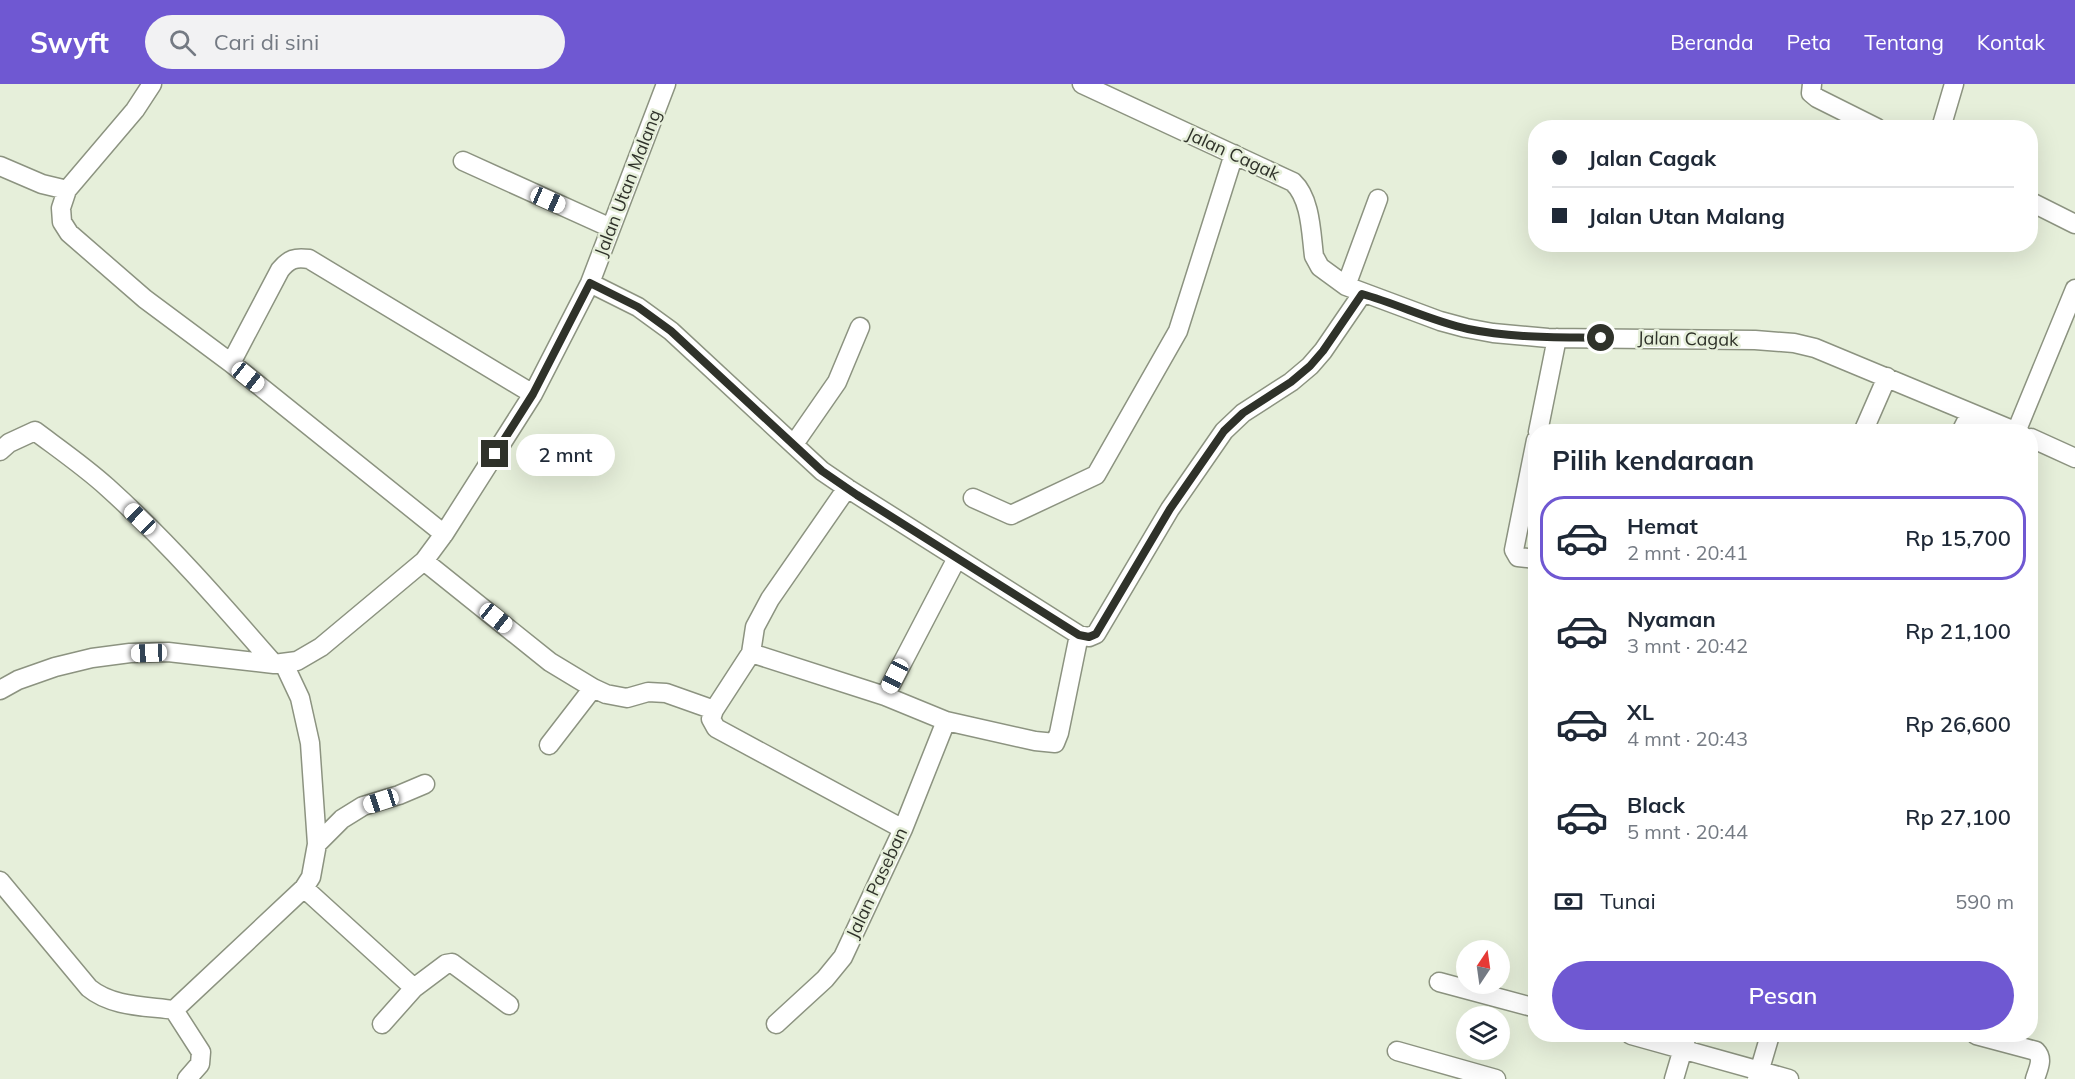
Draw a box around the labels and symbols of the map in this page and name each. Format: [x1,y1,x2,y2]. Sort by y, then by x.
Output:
street label: Jalan Utan Malang [589,106,666,259]
street label: Jalan Cagak [1183,122,1284,186]
car [528,184,568,216]
route start [1587,324,1614,351]
street label: Jalan Cagak [1637,326,1739,351]
car [228,359,268,395]
callout: 2 mnt [516,433,615,475]
route end [481,440,508,467]
car [121,500,159,538]
car [476,600,516,636]
car [131,643,167,663]
car [879,656,911,696]
car [361,787,401,815]
street label: Jalan Paseban [841,824,912,942]
north arrow [1456,940,1510,994]

